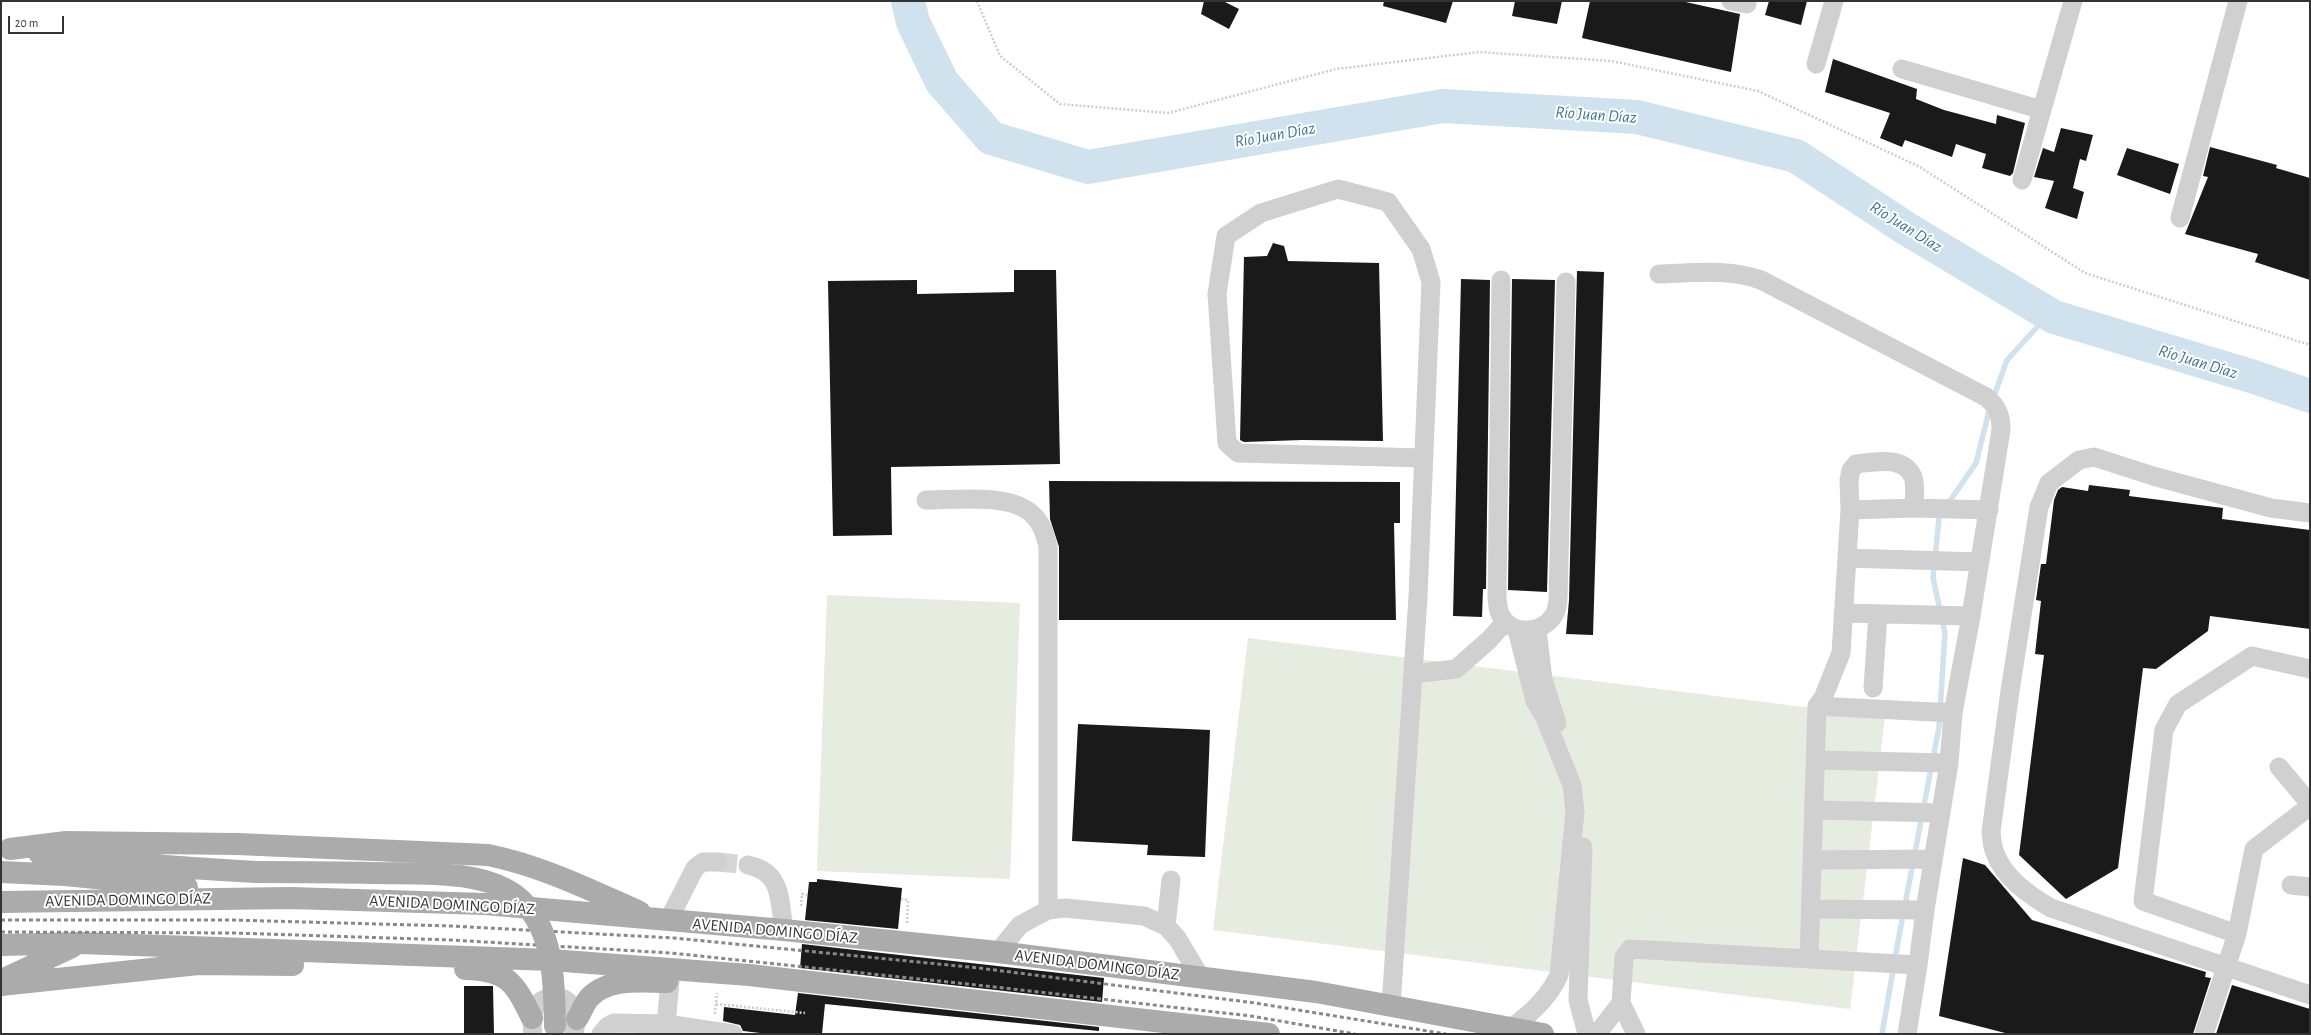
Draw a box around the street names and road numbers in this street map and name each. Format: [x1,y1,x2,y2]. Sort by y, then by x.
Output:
street label: AVENIDA DOMINGO DÍAZ [45,889,211,911]
street label: AVENIDA DOMINGO DÍAZ [369,891,535,919]
street label: AVENIDA DOMINGO DÍAZ [692,914,858,948]
street label: AVENIDA DOMINGO DÍAZ [1014,945,1180,985]

